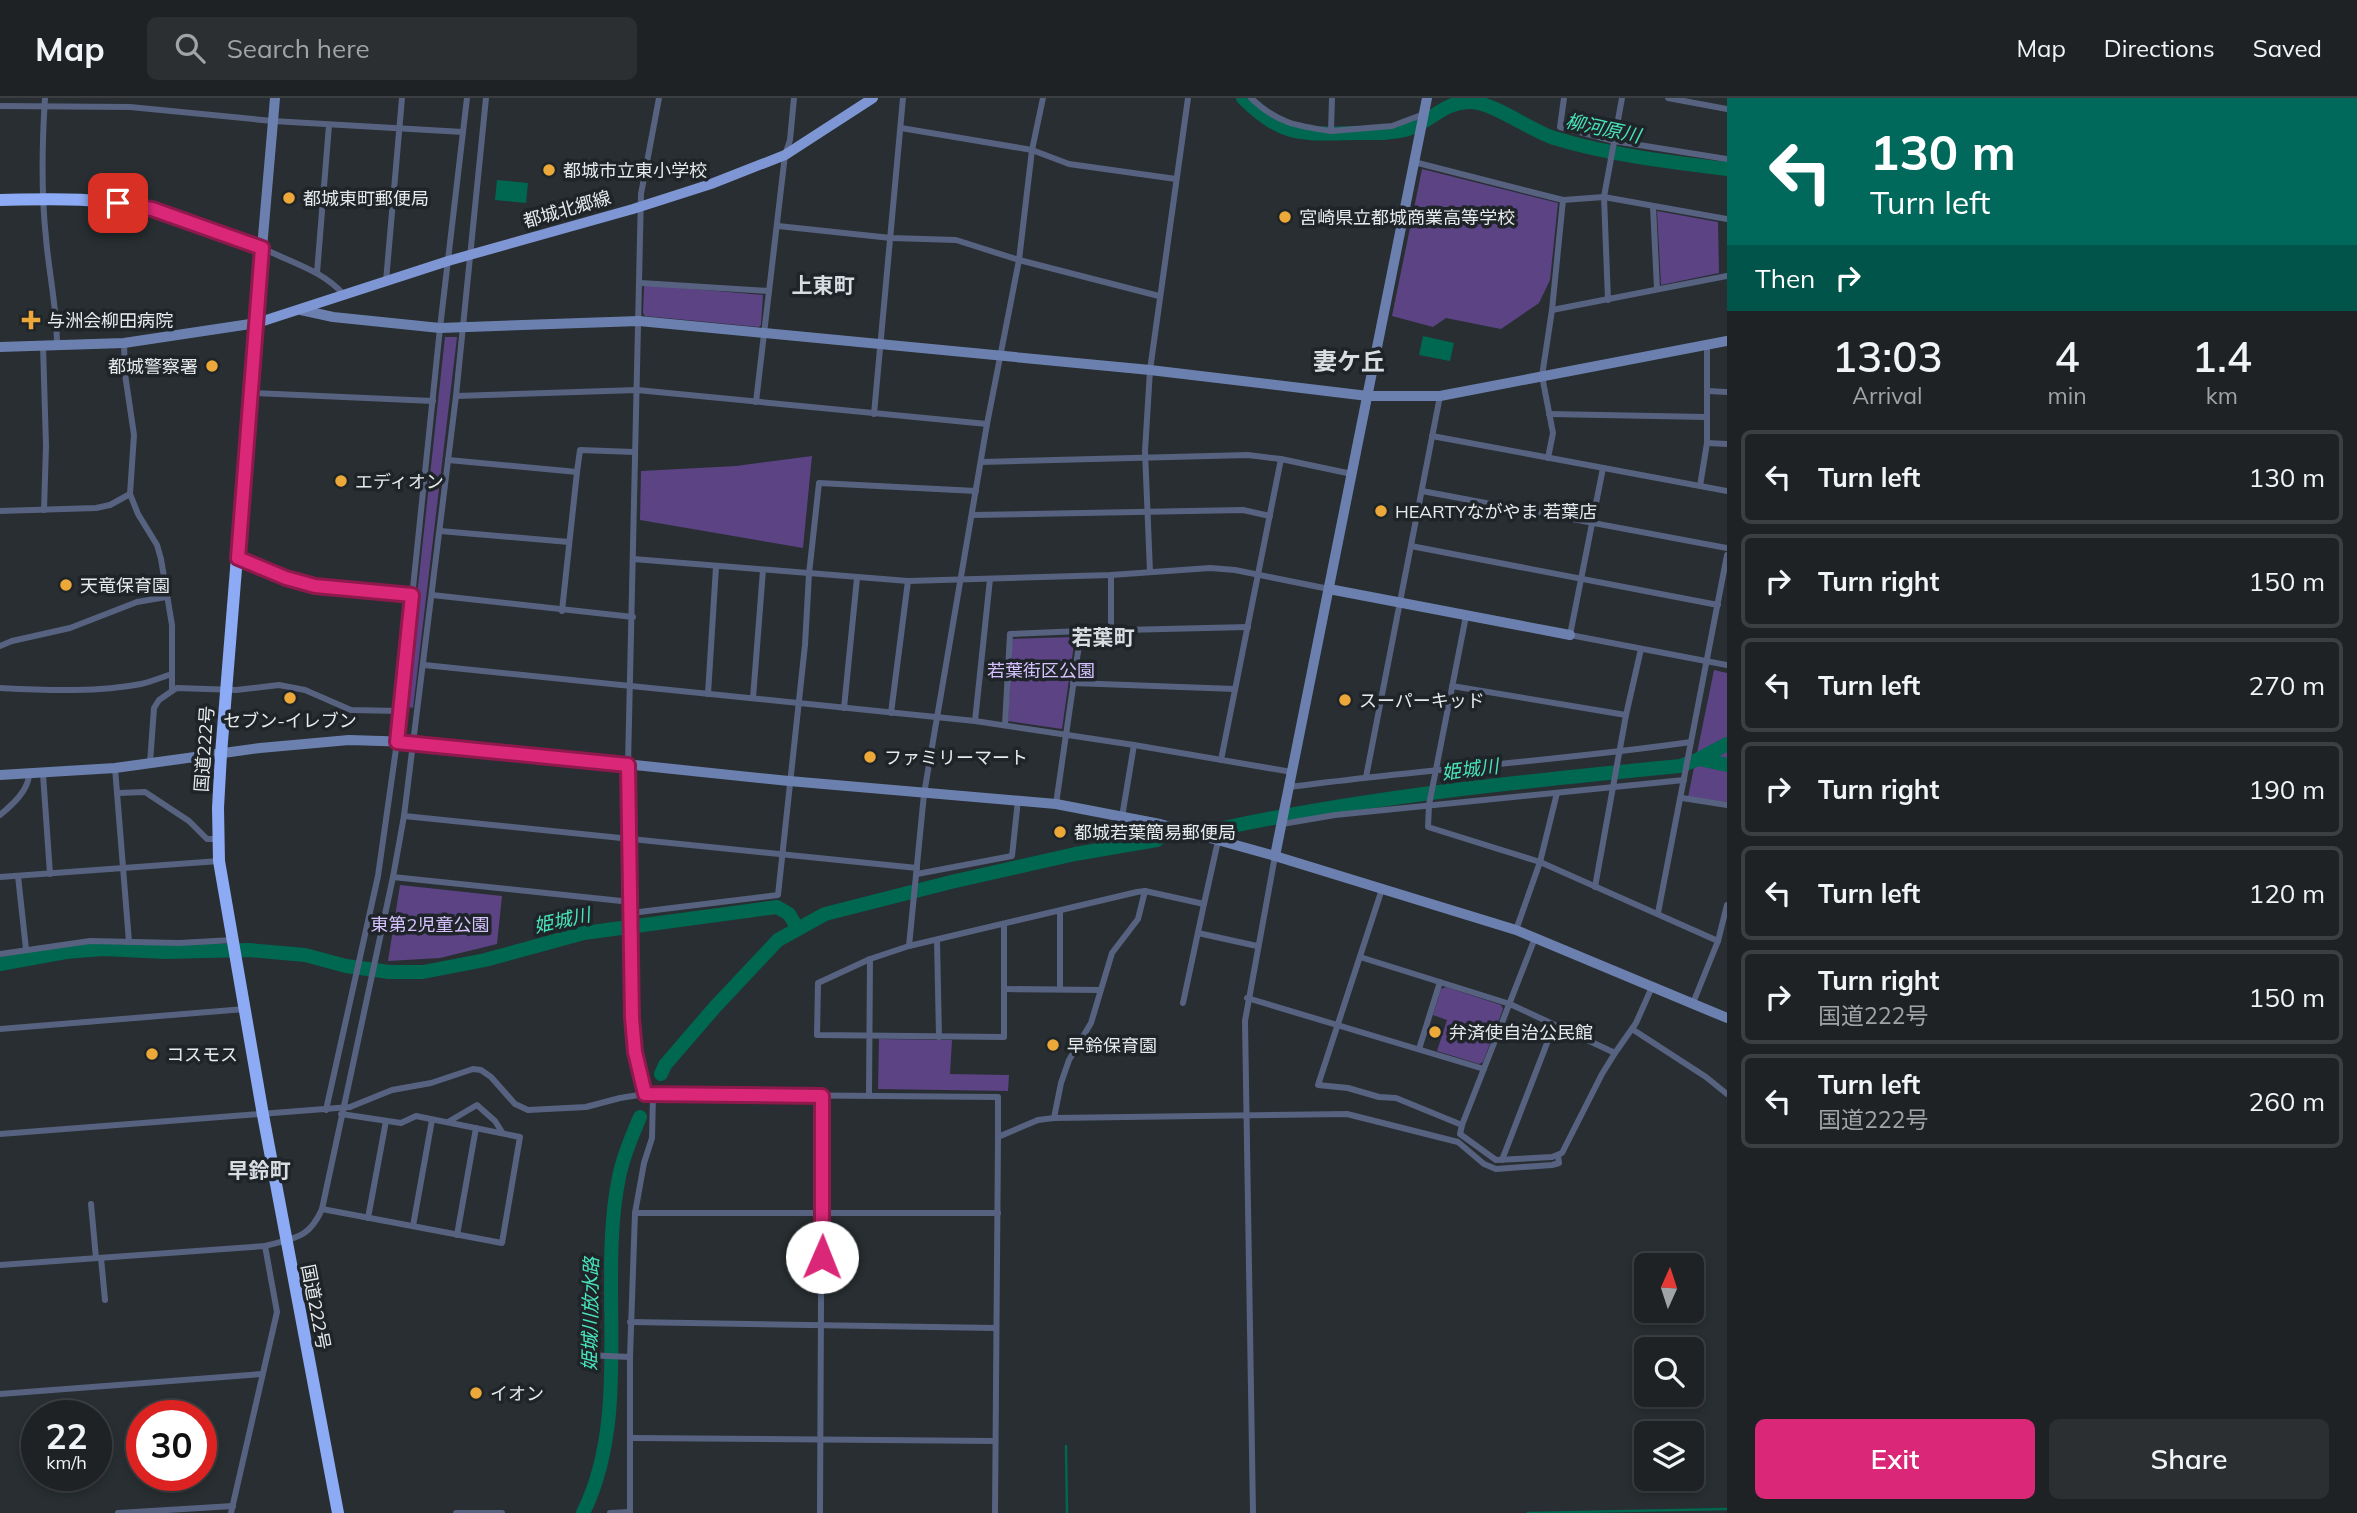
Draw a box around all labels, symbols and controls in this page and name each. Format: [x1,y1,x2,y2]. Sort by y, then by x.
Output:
search box [147,17,637,80]
text: Map [35,28,105,69]
icon: search [171,29,209,67]
text: Search here [227,32,370,65]
text: Map [2016,33,2066,63]
text: Directions [2104,33,2215,63]
text: Saved [2253,33,2322,63]
water label: 柳河原川 [1563,108,1645,148]
text: 130 m [1870,121,2016,182]
icon: left [1755,126,1846,217]
place label: 都城市立東小学校 [563,159,707,182]
marker: 都城市立東小学校 [541,162,557,178]
pin [88,173,148,233]
text: Turn left [1870,182,1990,222]
icon: arrive [99,184,137,222]
street label: 都城北郷線 [521,186,613,232]
place label: 都城東町郵便局 [303,187,429,210]
marker: 都城東町郵便局 [281,190,297,206]
place label: 宮崎県立都城商業高等学校 [1299,206,1515,229]
marker: 宮崎県立都城商業高等学校 [1277,209,1293,225]
icon: right [1829,259,1867,297]
text: Then [1755,262,1815,295]
district label: 上東町 [792,272,855,298]
place label: 与洲会柳田病院 [47,309,173,332]
marker: 与洲会柳田病院 [21,310,41,330]
text: 13:03 [1832,330,1943,383]
text: 4 [2055,330,2080,383]
text: 1.4 [2192,330,2252,383]
district label: 妻ケ丘 [1313,346,1385,376]
place label: 都城警察署 [108,355,198,378]
marker: 都城警察署 [204,358,220,374]
text: Arrival [1852,381,1922,410]
text: min [2048,381,2087,410]
text: km [2206,381,2238,410]
icon: left [1759,458,1797,496]
text: Turn left [1818,461,1920,494]
text: 130 m [2249,461,2325,494]
place label: エディオン [355,470,444,493]
marker: エディオン [333,473,349,489]
place label: HEARTYながやま 若葉店 [1395,500,1597,523]
marker: HEARTYながやま 若葉店 [1373,503,1389,519]
icon: right [1759,562,1797,600]
text: Turn right [1818,565,1939,598]
text: 150 m [2249,565,2325,598]
place label: 天竜保育園 [80,574,170,597]
marker: 天竜保育園 [58,577,74,593]
district label: 若葉町 [1072,624,1135,650]
park label: 若葉街区公園 [987,659,1095,682]
icon: left [1759,666,1797,704]
text: Turn left [1818,669,1920,702]
text: 270 m [2249,669,2325,702]
place label: スーパーキッド [1359,689,1485,712]
marker: セブン-イレブン [282,690,298,706]
marker: スーパーキッド [1337,692,1353,708]
street label: 国道222号 [190,705,218,793]
place label: セブン-イレブン [223,709,357,732]
place label: ファミリーマート [884,746,1028,769]
marker: ファミリーマート [862,749,878,765]
water label: 姫城川 [1440,753,1502,784]
icon: right [1759,770,1797,808]
text: Turn right [1818,773,1939,806]
text: 190 m [2249,773,2325,806]
place label: 都城若葉簡易郵便局 [1074,821,1236,844]
marker: 都城若葉簡易郵便局 [1052,824,1068,840]
icon: left [1759,874,1797,912]
text: Turn left [1818,877,1920,910]
text: 120 m [2249,877,2325,910]
water label: 姫城川 [532,902,594,938]
park label: 東第2児童公園 [371,913,489,936]
text: Turn right [1818,964,1939,997]
icon: right [1759,978,1797,1016]
text: 150 m [2249,981,2325,1014]
text: 国道222号 [1818,1001,1928,1030]
place label: 弁済使自治公民館 [1449,1021,1593,1044]
marker: 弁済使自治公民館 [1427,1024,1443,1040]
place label: 早鈴保育園 [1067,1034,1157,1057]
marker: 早鈴保育園 [1045,1037,1061,1053]
place label: コスモス [166,1043,238,1066]
marker: コスモス [144,1046,160,1062]
text: Turn left [1818,1068,1920,1101]
icon: left [1759,1082,1797,1120]
text: 260 m [2249,1085,2325,1118]
text: 国道222号 [1818,1105,1928,1134]
district label: 早鈴町 [228,1157,291,1183]
position arrow [785,1220,859,1294]
north arrow [1634,1253,1704,1323]
map controls [1634,1253,1704,1491]
water label: 姫城川放水路 [577,1255,603,1371]
street label: 国道222号 [296,1262,336,1352]
button: search [1634,1337,1704,1407]
place label: イオン [490,1382,544,1405]
marker: イオン [468,1385,484,1401]
speed limit sign: 30 [126,1400,217,1491]
text: 22 [45,1414,88,1458]
button: Exit [1755,1419,2035,1499]
button: Share [2049,1419,2329,1499]
button: layers [1634,1421,1704,1491]
text: km/h [46,1451,87,1474]

